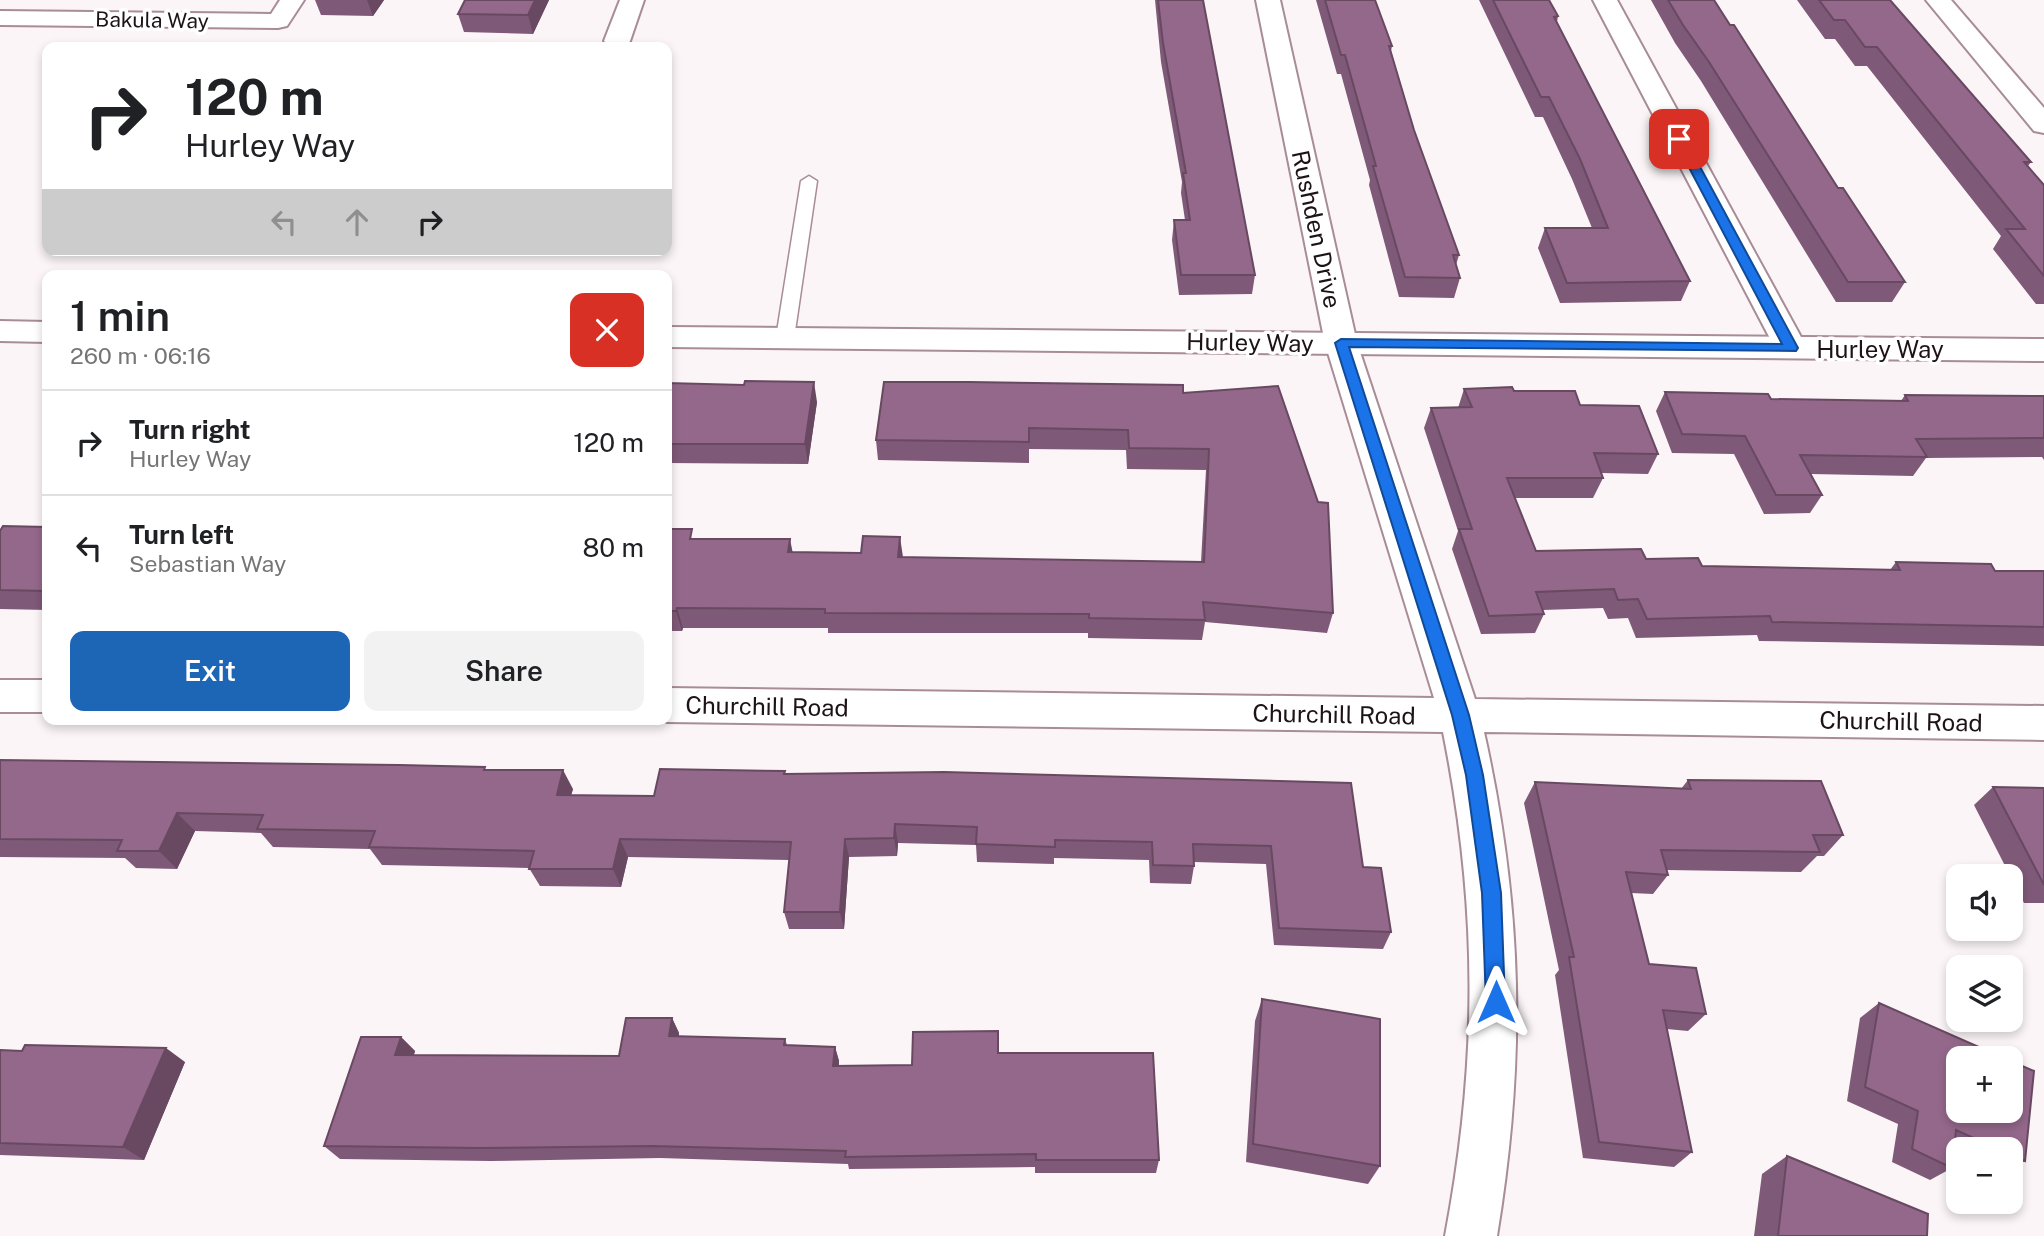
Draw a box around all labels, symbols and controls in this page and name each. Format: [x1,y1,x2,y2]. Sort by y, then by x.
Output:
street label: Bakula Way [95,7,209,33]
text: 120 m [185,68,324,126]
icon: right [70,70,161,161]
pin [1649,109,1709,169]
icon: arrive [1660,120,1698,158]
text: Hurley Way [185,127,355,164]
street label: Rushden Drive [1287,147,1347,311]
icon: left [265,203,303,241]
icon: ahead [338,203,376,241]
icon: right [411,203,449,241]
text: 1 min [70,291,170,340]
button: close [570,293,644,367]
street label: Hurley Way [1186,327,1314,357]
street label: Hurley Way [1816,335,1944,363]
text: 260 m · 06:16 [70,342,211,369]
text: Turn right [129,414,251,445]
icon: right [70,424,108,462]
text: 120 m [573,427,644,458]
text: Hurley Way [129,445,251,472]
text: Turn left [129,519,234,550]
icon: left [70,529,108,567]
text: 80 m [583,532,644,563]
text: Sebastian Way [129,550,286,577]
button: Exit [70,631,350,711]
button: Share [364,631,644,711]
street label: Churchill Road [685,691,849,721]
street label: Churchill Road [1252,699,1416,729]
street label: Churchill Road [1819,706,1983,736]
map controls [1946,864,2023,1214]
button: sound [1946,864,2023,941]
button: layers [1946,955,2023,1032]
position arrow [1459,965,1533,1039]
button: + [1946,1046,2023,1123]
button: − [1946,1137,2023,1214]

